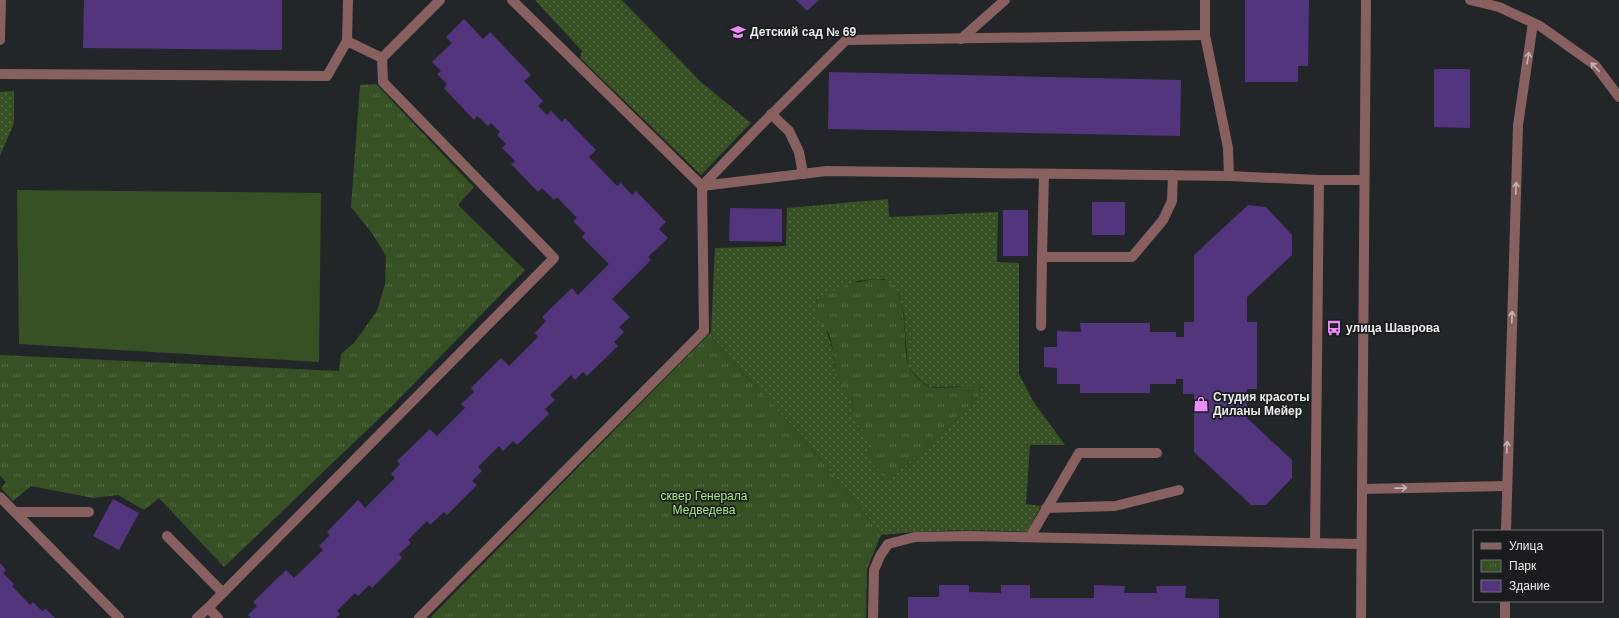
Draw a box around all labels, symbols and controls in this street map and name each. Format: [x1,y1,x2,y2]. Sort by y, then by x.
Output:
school or university icon: Детский сад № 69 [729,23,747,41]
place label: Детский сад № 69 [750,25,857,39]
one-way arrow [1524,52,1532,65]
one-way arrow [1590,62,1600,72]
one-way arrow [1512,182,1520,195]
one-way arrow [1508,311,1515,324]
bus stop icon: улица Шаврова [1325,319,1343,337]
place label: улица Шаврова [1346,321,1440,335]
place label: Студия красоты Диланы Мейер [1213,390,1309,418]
shop icon: Студия красоты Диланы Мейер [1192,395,1210,413]
one-way arrow [1503,441,1511,454]
one-way arrow [1394,484,1407,492]
park label: сквер Генерала Медведева [661,489,748,517]
legend [1473,530,1603,602]
text: Улица [1509,539,1543,553]
text: Парк [1509,559,1537,573]
text: Здание [1509,579,1550,593]

